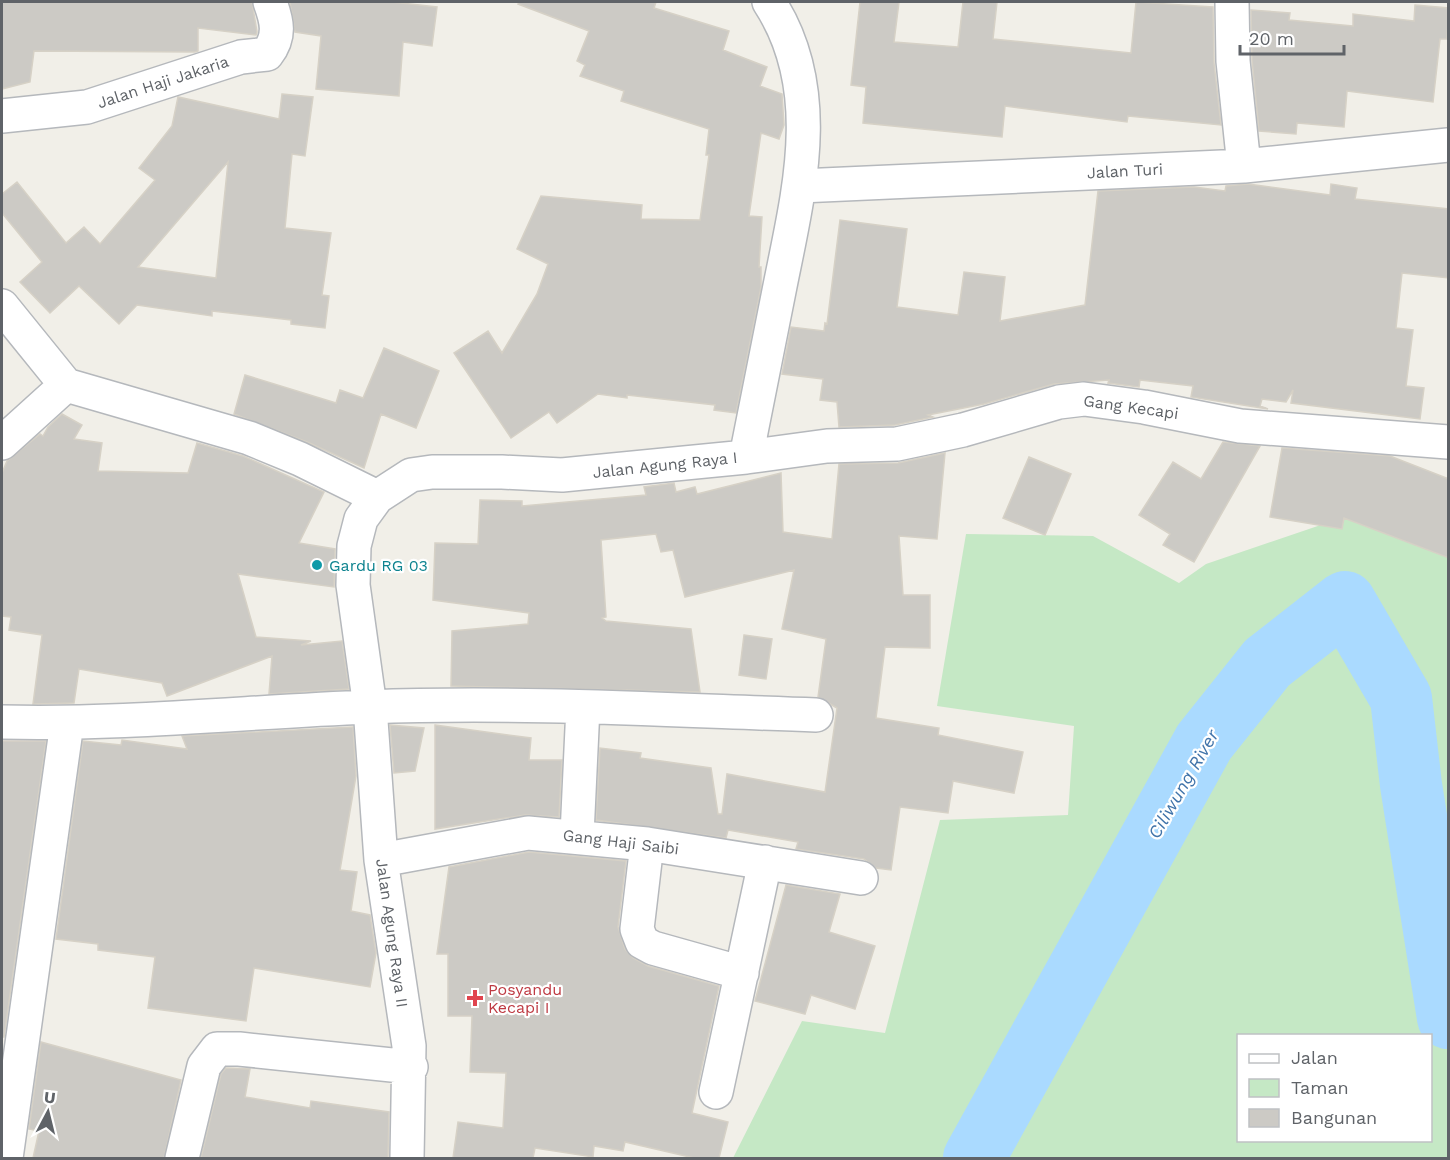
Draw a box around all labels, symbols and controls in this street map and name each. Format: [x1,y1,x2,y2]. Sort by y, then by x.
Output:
scale bar [1240,18,1344,56]
text: 20 m [1249,28,1294,49]
street label: Jalan Haji Jakaria [95,52,231,112]
street label: Jalan Turi [1087,160,1163,182]
street label: Gang Kecapi [1082,391,1180,423]
street label: Jalan Agung Raya I [592,448,738,482]
place label: Gardu RG 03 [329,556,428,575]
marker: Gardu RG 03 [310,558,324,572]
water label: Ciliwung River [1143,725,1223,842]
street label: Gang Haji Saibi [562,825,680,859]
street label: Jalan Agung Raya II [372,857,412,1009]
place label: Posyandu Kecapi I [488,980,562,1017]
marker: Posyandu Kecapi I [466,989,484,1007]
legend [1237,1034,1432,1142]
text: Jalan [1291,1047,1338,1068]
text: Taman [1291,1077,1349,1098]
north arrow [18,1082,78,1142]
text: U [43,1087,57,1108]
text: Bangunan [1291,1107,1377,1128]

